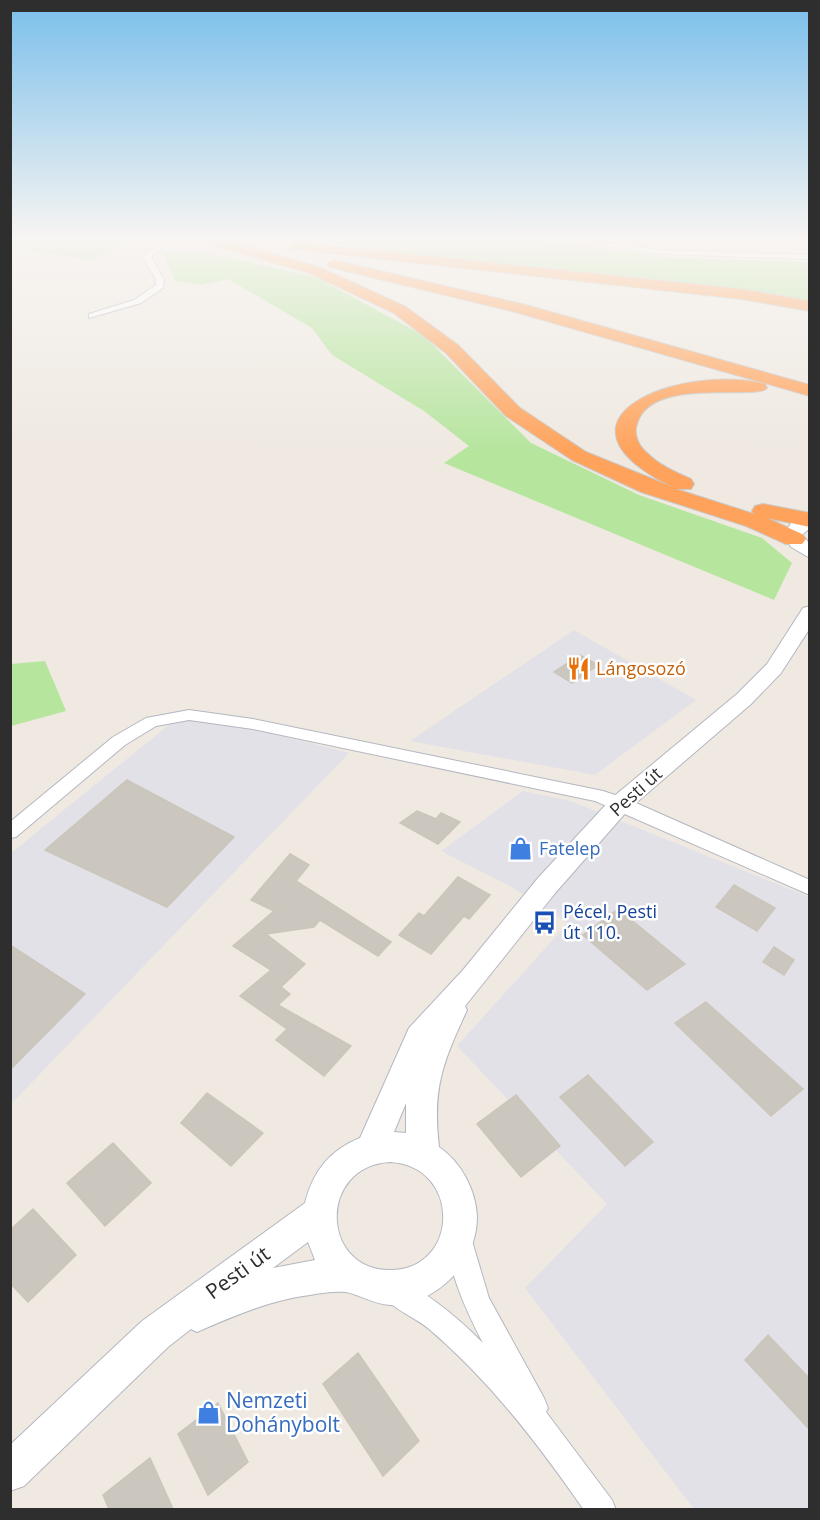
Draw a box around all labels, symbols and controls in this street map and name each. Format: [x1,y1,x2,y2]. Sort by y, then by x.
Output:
restaurant icon: Lángosozó [565,656,591,682]
place label: Lángosozó [596,656,686,680]
street label: Pesti út [604,761,667,821]
shop icon: Fatelep [508,836,534,862]
place label: Fatelep [539,836,600,860]
place label: Pécel, Pesti út 110. [563,899,657,944]
bus stop icon: Pécel, Pesti út 110. [532,909,558,935]
street label: Pesti út [200,1239,275,1305]
place label: Nemzeti Dohánybolt [226,1386,340,1438]
shop icon: Nemzeti Dohánybolt [195,1400,221,1426]

